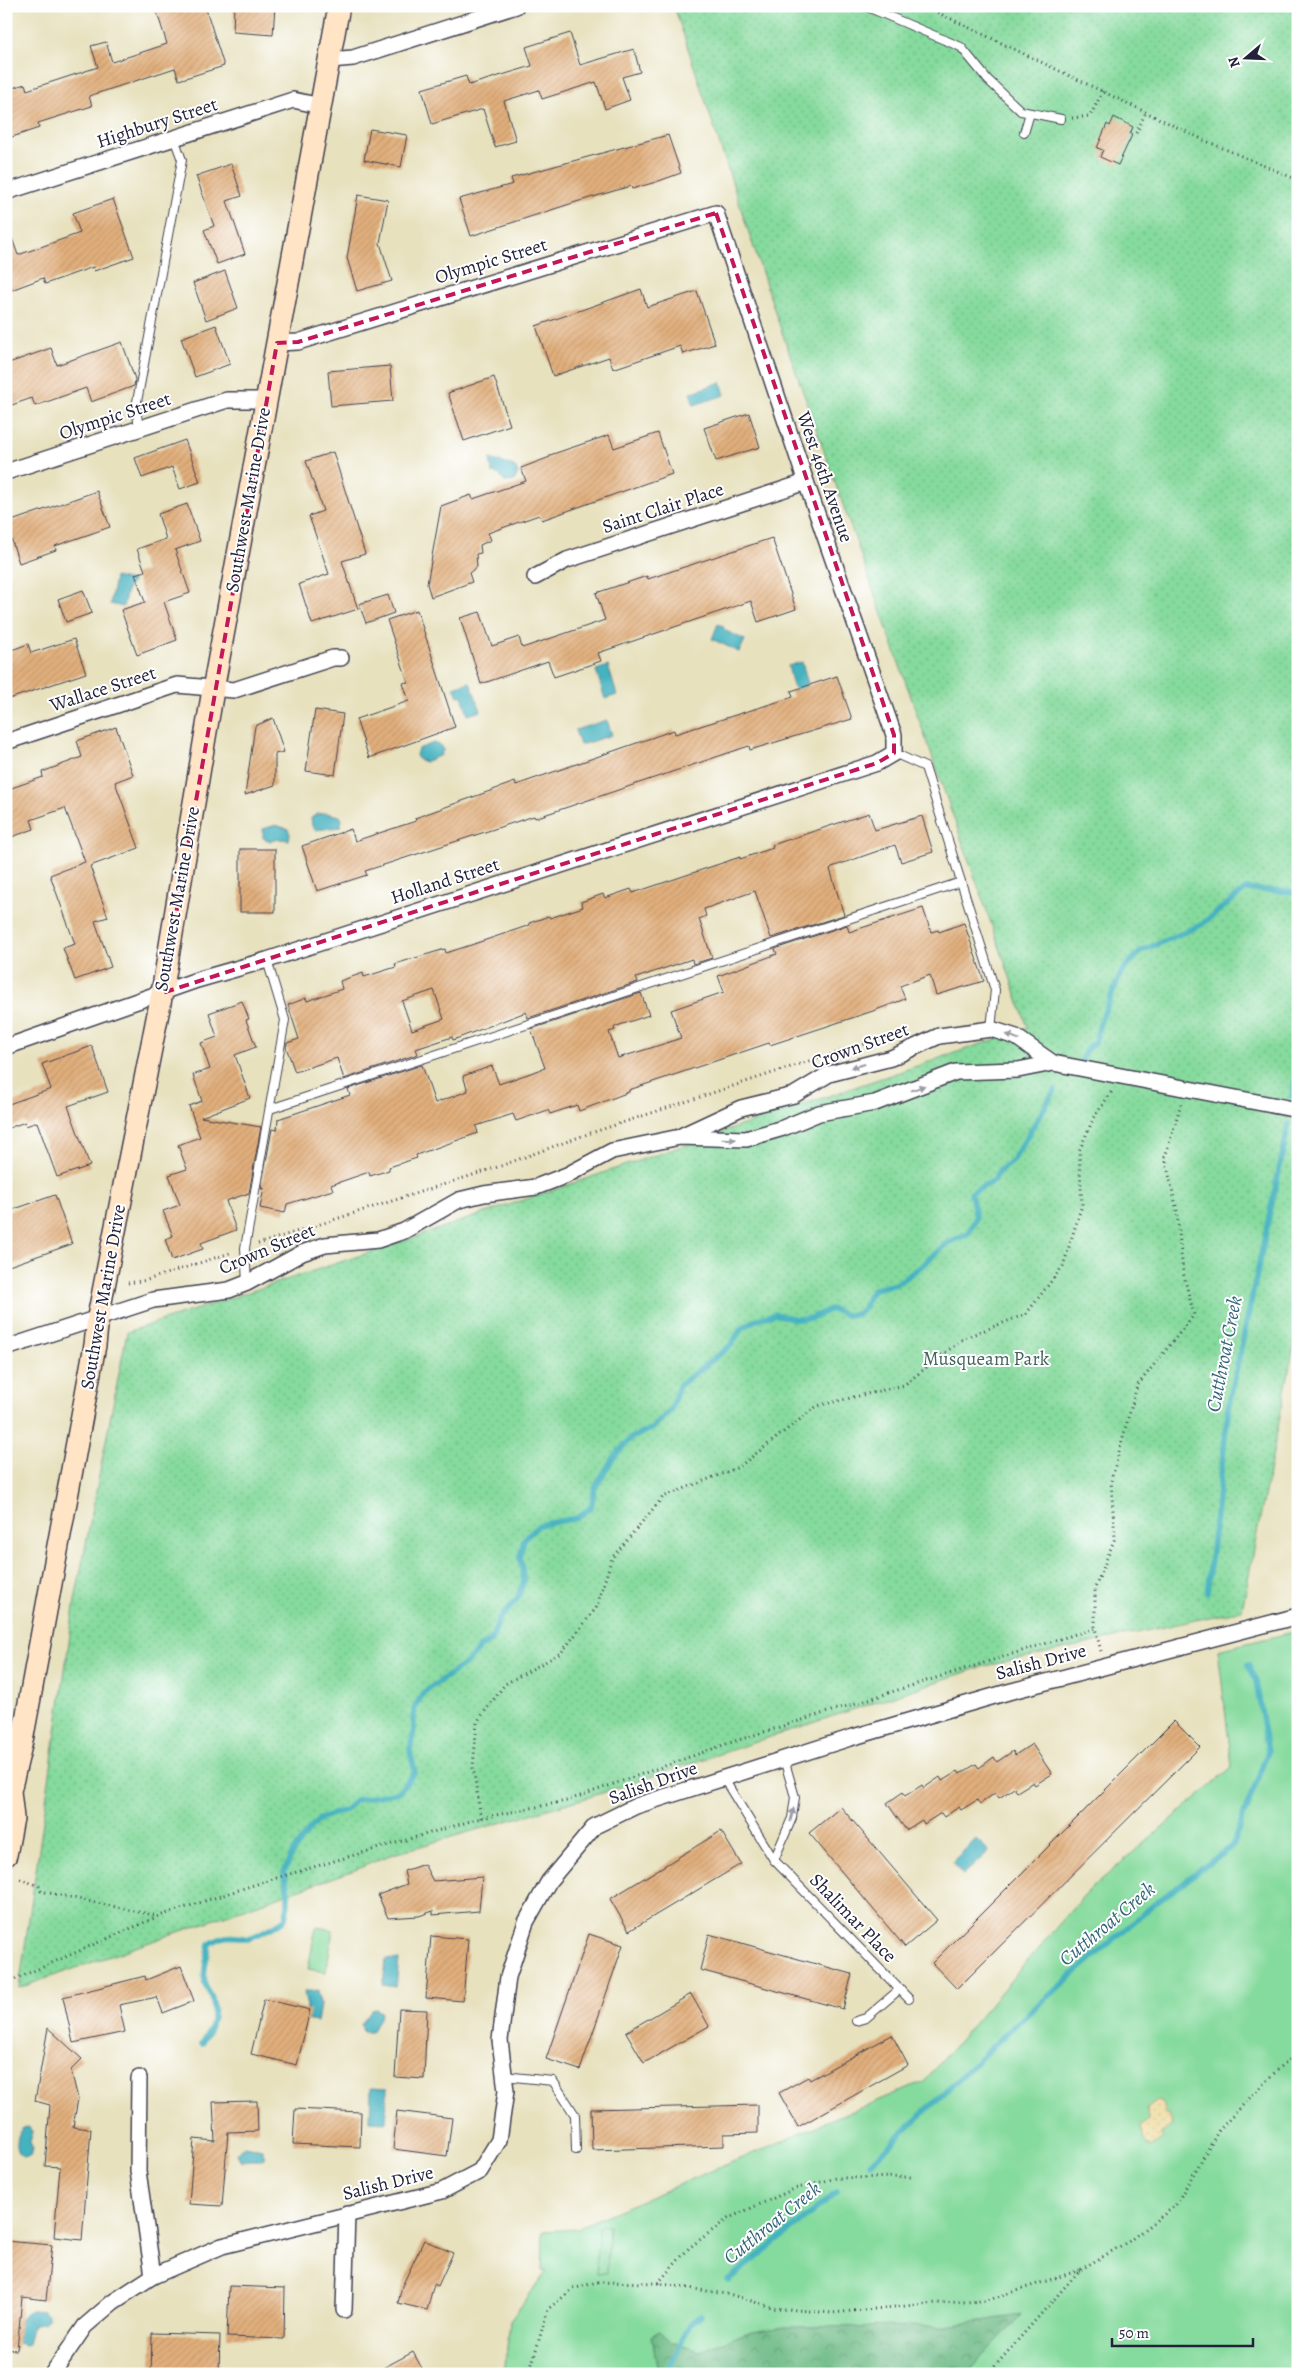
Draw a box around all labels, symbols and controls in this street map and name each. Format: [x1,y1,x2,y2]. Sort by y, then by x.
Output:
north arrow [1222,32,1272,82]
text: N [1224,54,1245,70]
street label: Highbury Street [93,91,221,155]
street label: Olympic Street [432,232,550,290]
street label: Olympic Street [56,386,174,446]
street label: Southwest Marine Drive [219,405,277,595]
street label: West 46th Avenue [790,407,860,546]
street label: Saint Clair Place [599,476,727,540]
street label: Wallace Street [46,660,159,719]
street label: Southwest Marine Drive [148,804,206,994]
street label: Holland Street [387,851,503,911]
street label: Crown Street [808,1016,912,1076]
one-way arrow [1006,1032,1020,1040]
one-way arrow [850,1062,866,1070]
one-way arrow [910,1084,925,1091]
one-way arrow [721,1135,737,1143]
street label: Southwest Marine Drive [74,1202,132,1392]
street label: Crown Street [215,1217,319,1281]
water label: Cutthroat Creek [1200,1294,1249,1414]
park label: Musqueam Park [923,1346,1050,1372]
street label: Salish Drive [993,1637,1089,1687]
street label: Salish Drive [605,1755,701,1811]
one-way arrow [788,1807,796,1822]
street label: Shalimar Place [804,1868,902,1968]
water label: Cutthroat Creek [1053,1876,1161,1972]
street label: Salish Drive [340,2159,436,2207]
water label: Cutthroat Creek [718,2175,826,2271]
scale bar [1112,2315,1253,2347]
text: 50 m [1119,2323,1149,2343]

